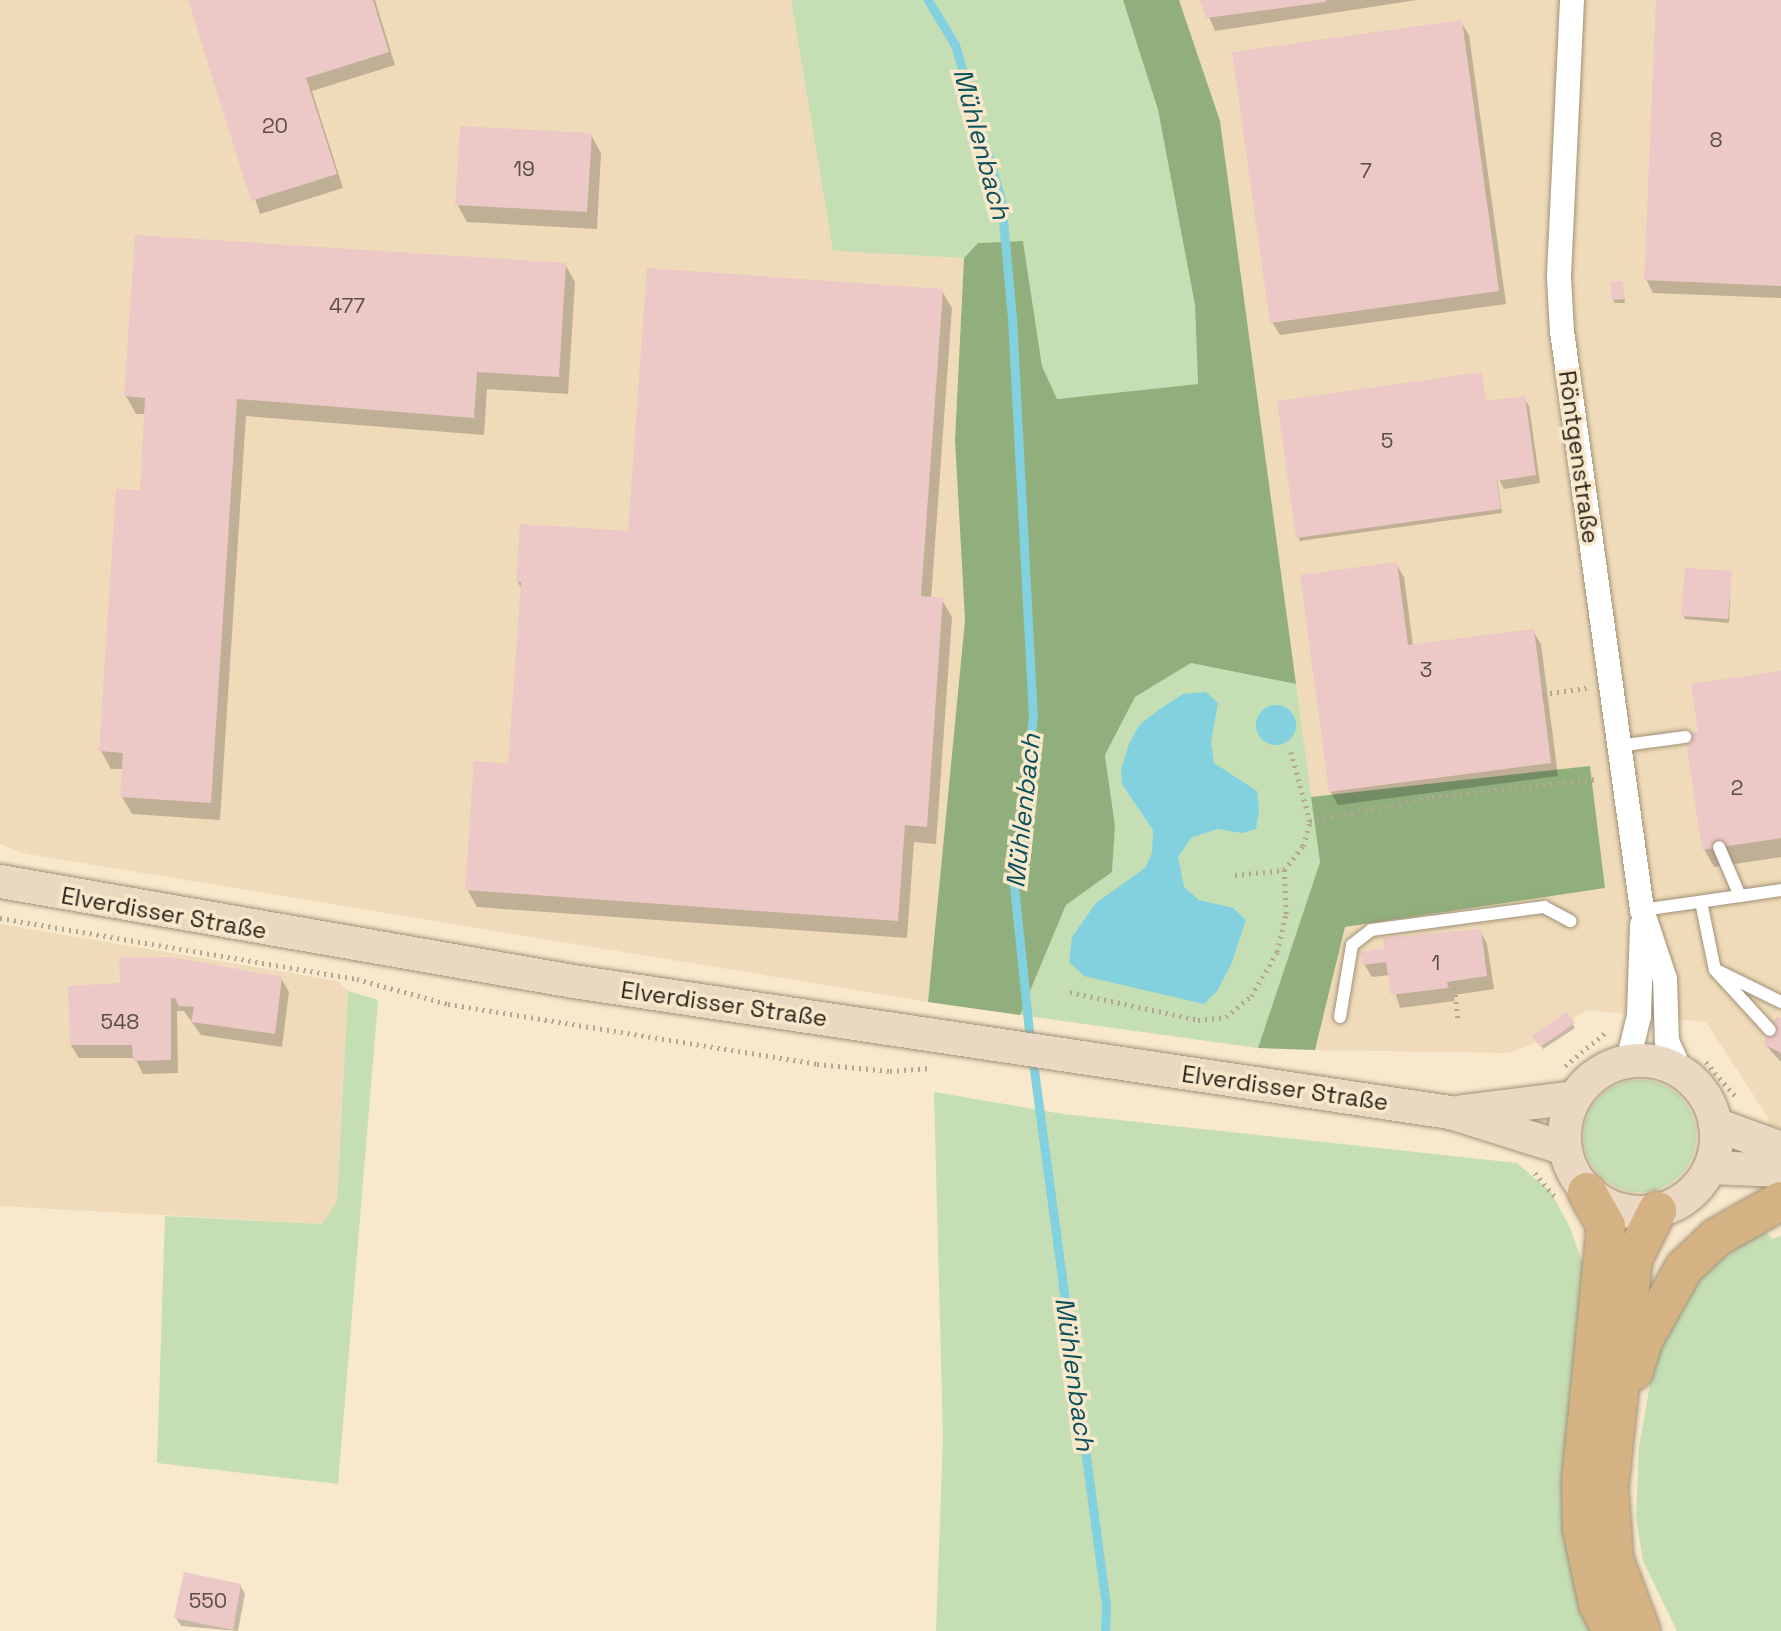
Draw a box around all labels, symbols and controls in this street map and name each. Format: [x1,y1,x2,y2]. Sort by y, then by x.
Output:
water label: Mühlenbach [946,65,1016,223]
house number: 20 [262,113,288,139]
house number: 8 [1709,127,1723,153]
house number: 19 [513,156,535,182]
house number: 7 [1360,158,1372,184]
house number: 477 [329,293,365,319]
street label: Röntgenstraße [1553,369,1605,545]
house number: 5 [1381,428,1393,454]
house number: 3 [1420,657,1432,683]
water label: Mühlenbach [1000,732,1048,890]
house number: 2 [1731,775,1743,801]
street label: Elverdisser Straße [59,881,269,945]
house number: 1 [1432,950,1440,976]
street label: Elverdisser Straße [619,975,829,1033]
house number: 548 [101,1009,139,1035]
street label: Elverdisser Straße [1180,1059,1390,1117]
water label: Mühlenbach [1048,1295,1100,1453]
house number: 550 [189,1588,227,1614]

